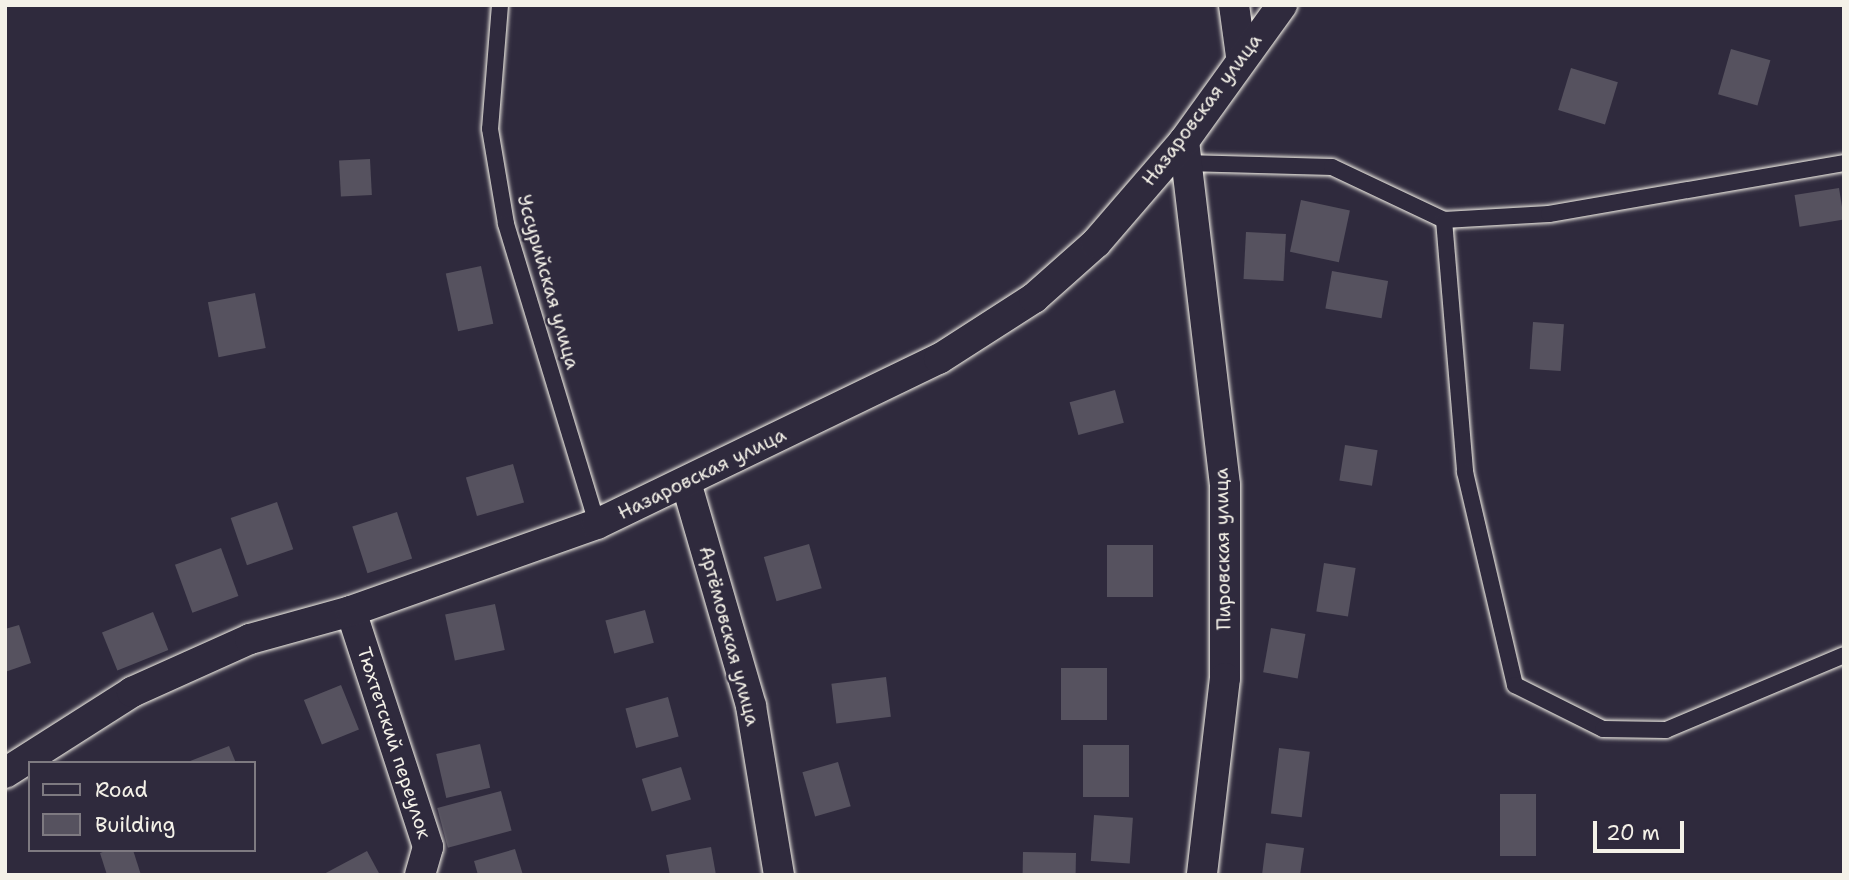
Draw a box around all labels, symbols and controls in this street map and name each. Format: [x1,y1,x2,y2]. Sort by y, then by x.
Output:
street label: Назаровская улица [1137,30,1267,190]
street label: Уссурийская улица [512,192,584,372]
street label: Назаровская улица [614,423,790,525]
street label: Пировская улица [1210,468,1236,630]
street label: Артёмовская улица [694,544,764,728]
street label: Тюхтетский переулок [352,644,436,842]
legend [28,761,256,852]
text: Road [95,776,148,804]
scale bar [1597,806,1688,850]
text: Building [95,811,175,839]
text: 20 m [1606,819,1660,847]

